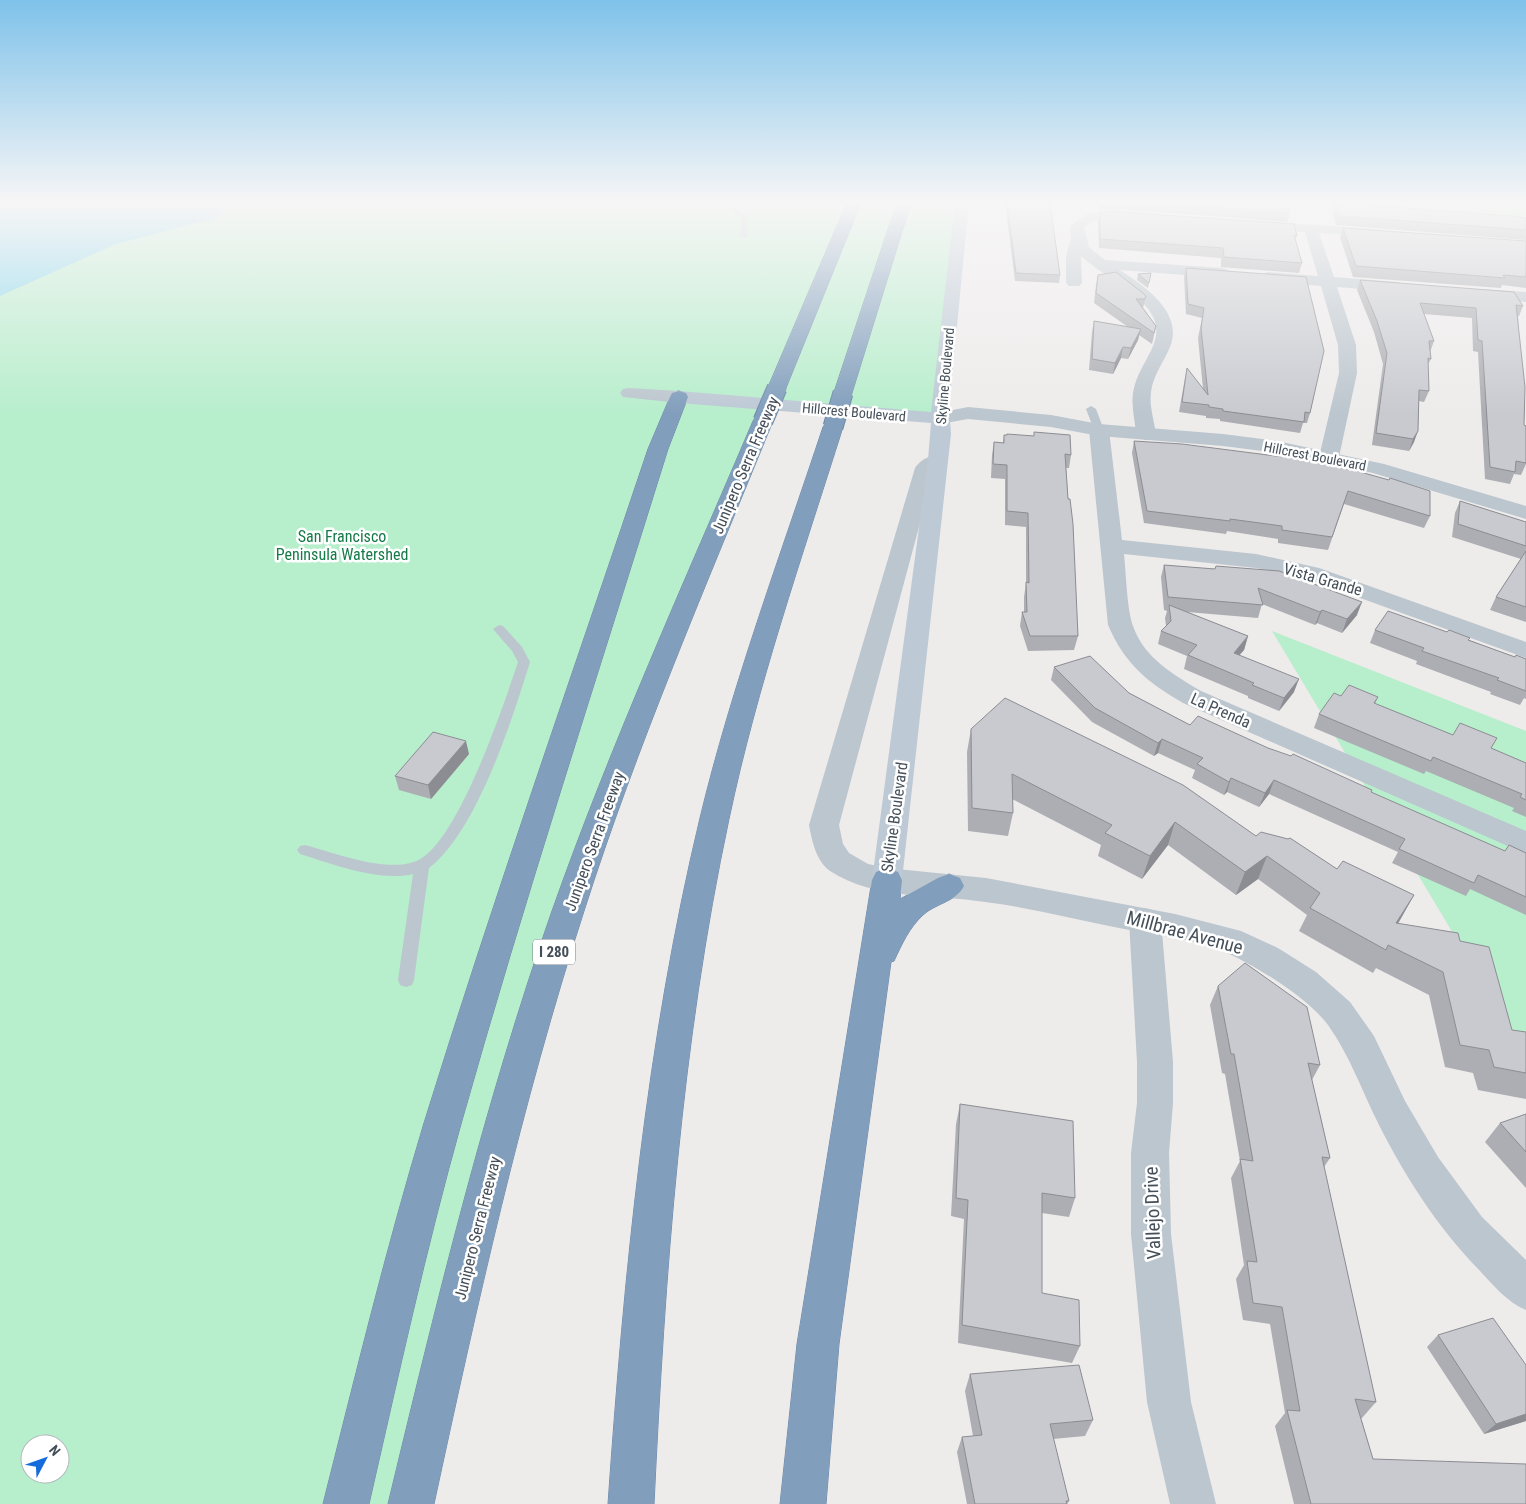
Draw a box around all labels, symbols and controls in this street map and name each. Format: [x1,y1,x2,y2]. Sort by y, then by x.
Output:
street label: Skyline Boulevard [933,327,957,425]
street label: Junipero Serra Freeway [708,393,783,537]
street label: Hillcrest Boulevard [801,399,907,425]
street label: Hillcrest Boulevard [1262,438,1368,474]
park label: San Francisco Peninsula Watershed [276,527,408,564]
street label: Vista Grande [1281,559,1364,600]
street label: La Prenda [1188,689,1254,732]
street label: Skyline Boulevard [877,761,912,873]
street label: Junipero Serra Freeway [560,768,629,914]
street label: Millbrae Avenue [1124,906,1246,959]
road number: I 280 [533,940,575,964]
street label: Junipero Serra Freeway [450,1154,505,1302]
street label: Vallejo Drive [1139,1166,1166,1260]
north arrow [20,1434,70,1484]
text: N [46,1442,64,1459]

